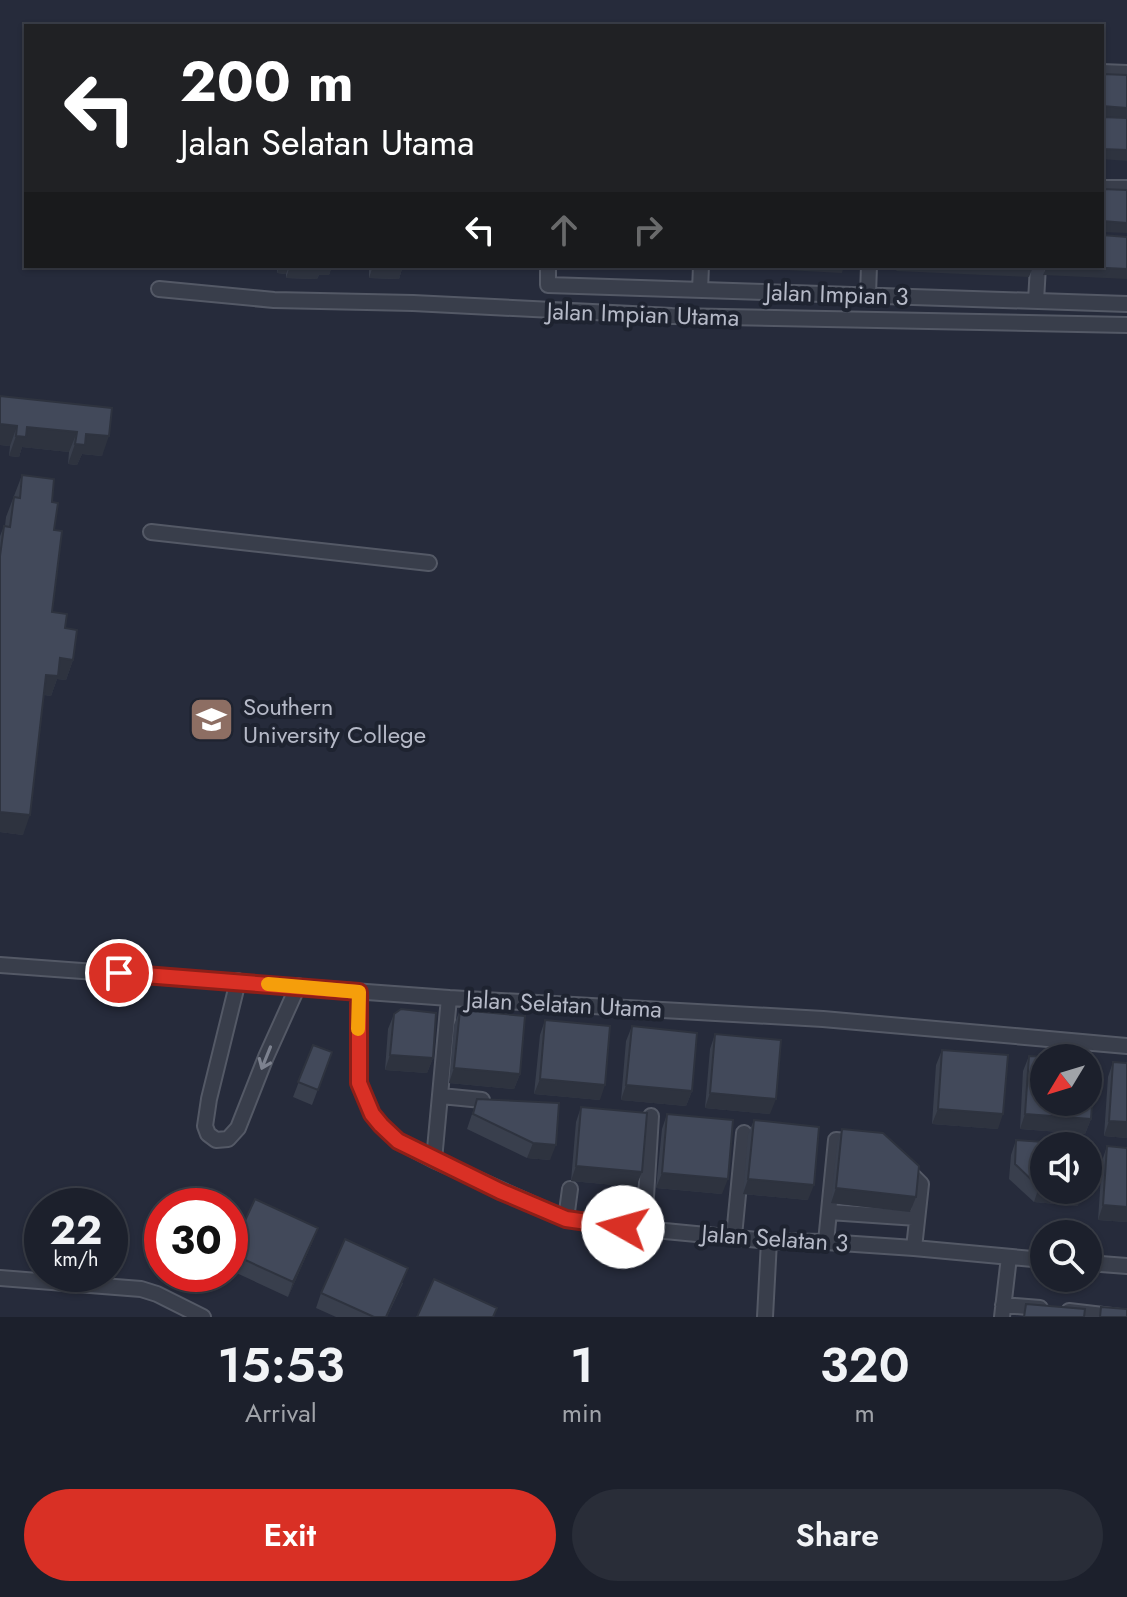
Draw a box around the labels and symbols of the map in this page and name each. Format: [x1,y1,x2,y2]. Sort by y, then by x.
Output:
street label: Jalan Impian 3 [762,274,909,314]
street label: Jalan Impian Utama [543,293,740,335]
place label: Southern University College [243,689,426,752]
school or university icon: Southern University College [188,696,236,744]
pin [85,939,153,1007]
street label: Jalan Selatan Utama [462,981,663,1027]
north arrow [1030,1044,1102,1116]
one-way arrow [258,1045,272,1070]
position arrow [581,1185,665,1269]
speed limit sign: 30 [144,1188,248,1292]
street label: Jalan Selatan 3 [697,1215,850,1261]

